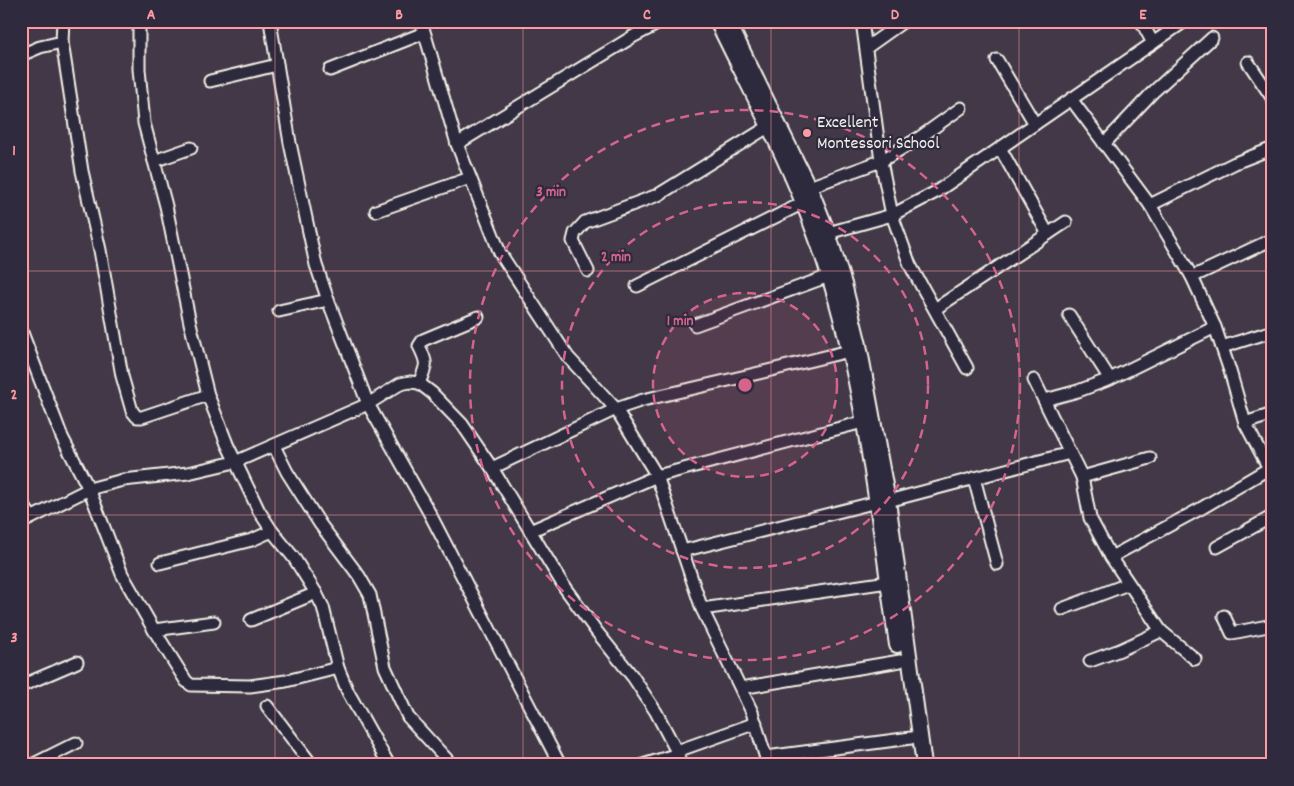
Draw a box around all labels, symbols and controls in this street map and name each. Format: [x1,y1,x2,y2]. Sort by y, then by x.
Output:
text: A [147,4,156,27]
text: B [395,4,403,27]
text: C [643,4,651,27]
text: D [891,4,900,27]
text: E [1139,4,1147,27]
place label: Excellent Montessori School [817,111,940,157]
marker: Excellent Montessori School [801,127,813,139]
text: 1 [12,140,16,163]
text: 3 min [536,182,566,204]
text: 2 min [601,247,631,269]
text: 1 min [667,311,693,333]
centre of rings [736,376,754,394]
text: 2 [11,384,18,407]
text: 3 [10,627,18,650]

